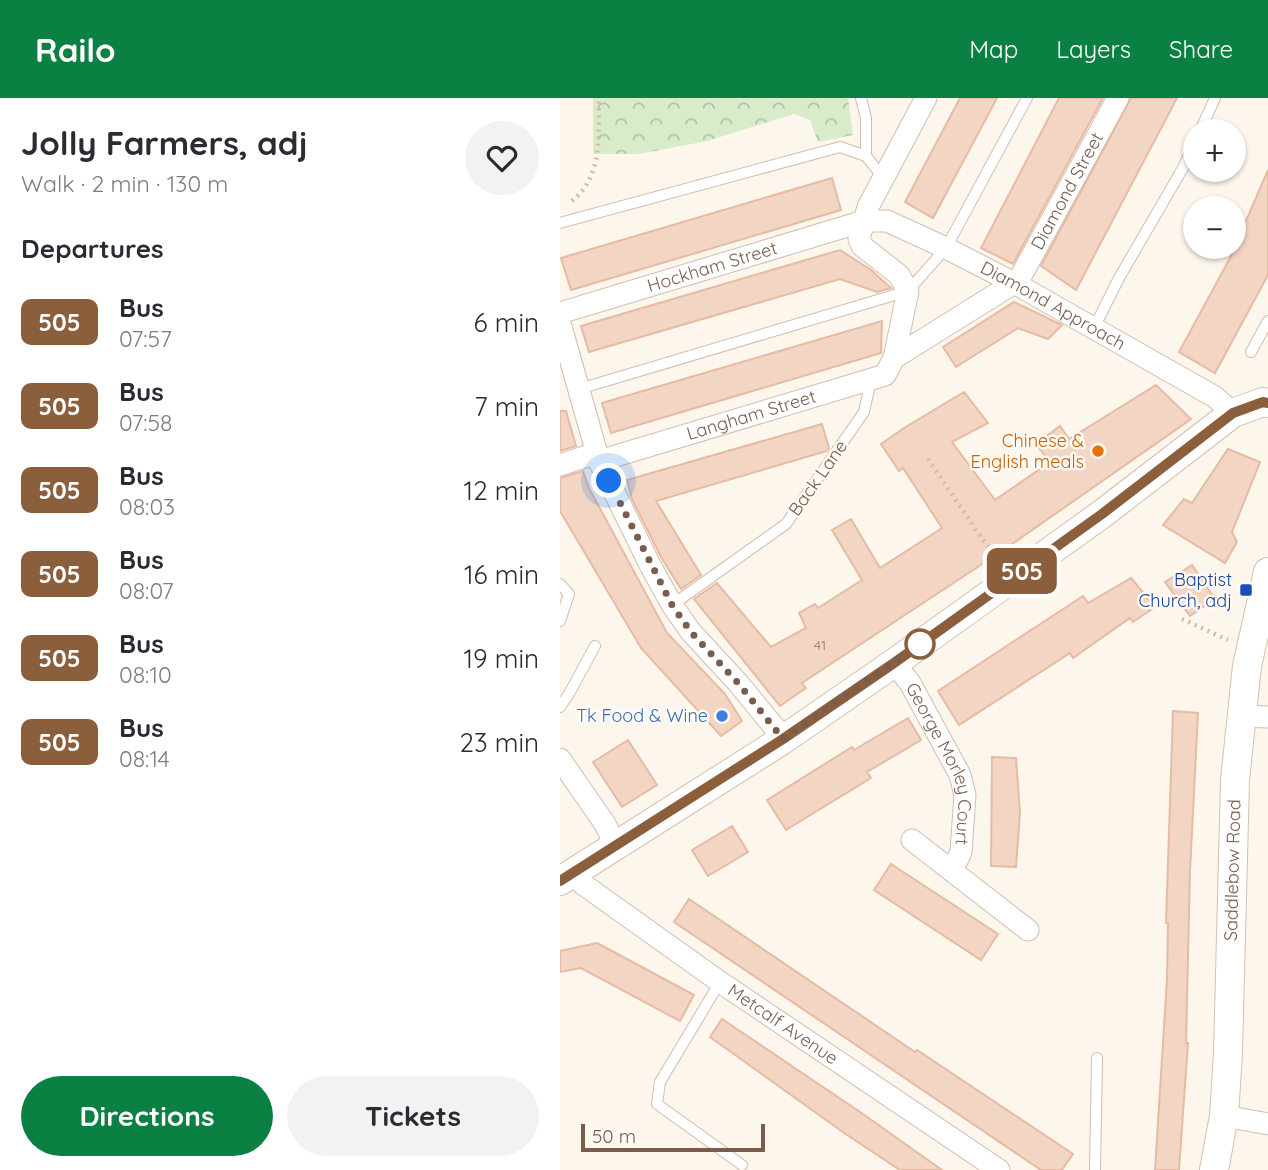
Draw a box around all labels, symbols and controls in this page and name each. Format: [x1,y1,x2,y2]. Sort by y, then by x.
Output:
text: Railo [35,29,116,70]
text: Map [969,34,1018,64]
text: Layers [1056,34,1131,64]
text: Share [1169,34,1233,64]
map controls [1183,119,1246,259]
button: + [1183,119,1246,182]
button: heart [465,121,539,195]
text: Jolly Farmers, adj [21,122,308,163]
street label: Diamond Street [1025,128,1108,254]
text: Walk · 2 min · 130 m [21,169,228,198]
button: − [1183,196,1246,259]
text: Departures [21,232,164,265]
street label: Hockham Street [644,236,780,297]
street label: Diamond Approach [977,256,1130,355]
text: Bus [119,291,164,324]
text: 6 min [474,306,539,339]
text: 505 [38,307,81,337]
text: 07:57 [119,324,172,353]
text: Bus [119,375,164,408]
street label: Langham Street [684,384,819,445]
text: 7 min [474,390,539,423]
text: 505 [38,391,81,421]
text: 07:58 [119,408,172,437]
place label: Chinese & English meals [970,429,1084,473]
street label: Back Lane [783,435,852,520]
marker: Chinese & English meals [1090,443,1106,459]
text: Bus [119,459,164,492]
your location [591,463,626,498]
text: 12 min [464,474,539,507]
text: 505 [38,475,81,505]
text: 08:03 [119,492,175,521]
text: Bus [119,543,164,576]
line badge: 505 [982,548,1062,594]
text: 505 [1001,556,1043,586]
text: 16 min [464,558,539,591]
text: 505 [38,559,81,589]
place label: Baptist Church, adj [1139,568,1232,612]
text: 08:07 [119,576,174,605]
marker: Baptist Church, adj [1238,582,1254,598]
text: Bus [119,627,164,660]
unlabelled marker [905,629,935,659]
house number: 41 [814,636,826,654]
text: 19 min [463,642,539,675]
text: 505 [38,643,81,673]
text: 08:10 [119,660,172,689]
street label: George Morley Court [901,678,977,846]
place label: Tk Food & Wine [576,704,708,727]
marker: Tk Food & Wine [714,708,730,724]
text: Bus [119,711,164,744]
text: 23 min [460,726,539,759]
text: 505 [38,727,81,757]
text: 08:14 [119,744,170,773]
street label: Saddlebow Road [1219,799,1246,941]
street label: Metcalf Avenue [723,978,843,1069]
button: Directions [21,1076,273,1156]
button: Tickets [287,1076,539,1156]
scale bar [581,1121,765,1153]
text: 50 m [592,1124,636,1148]

